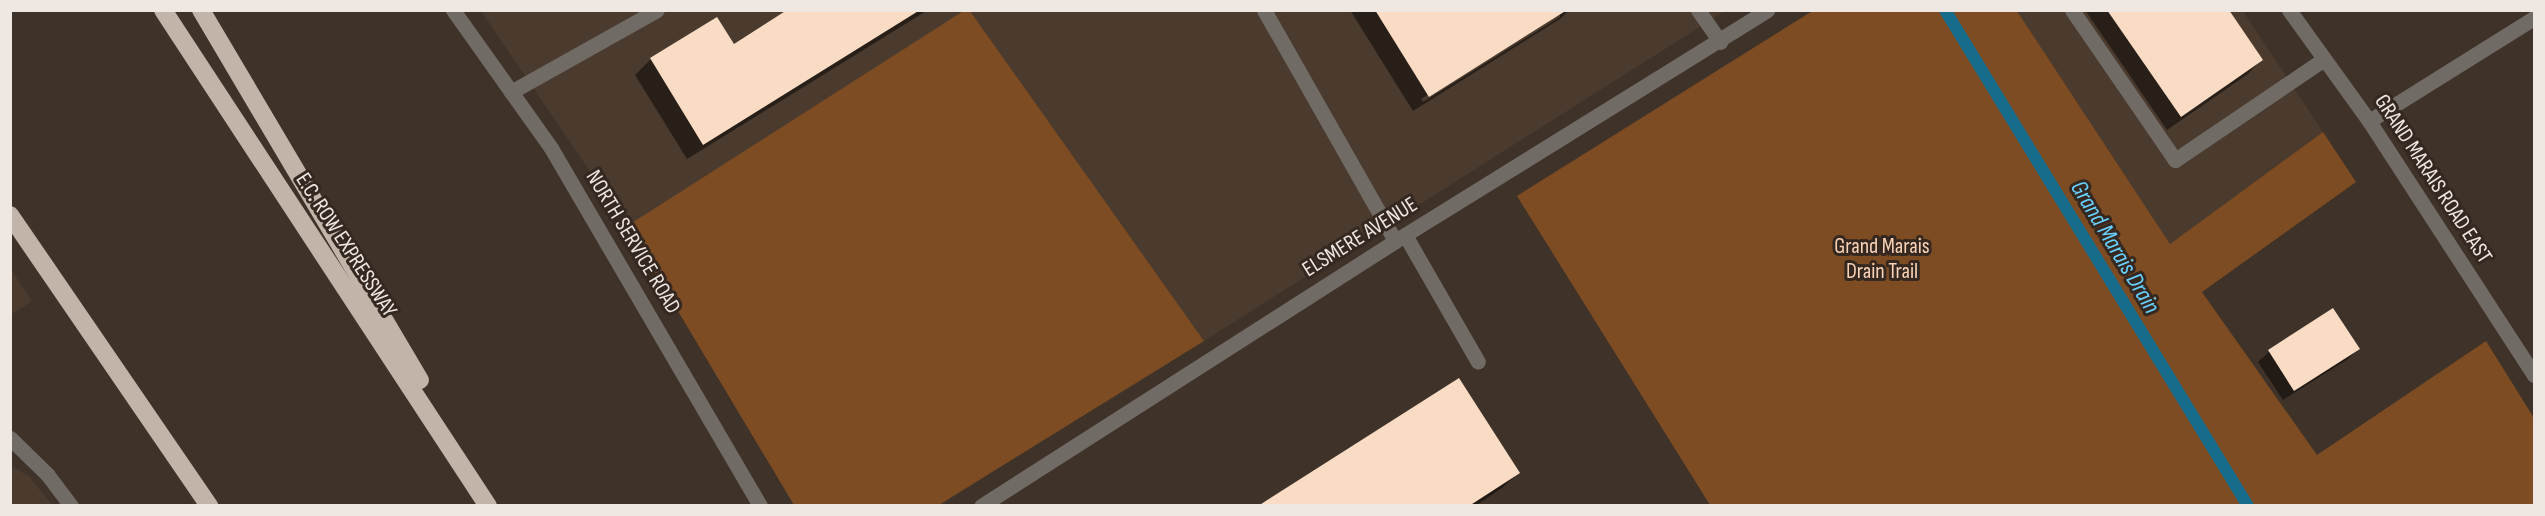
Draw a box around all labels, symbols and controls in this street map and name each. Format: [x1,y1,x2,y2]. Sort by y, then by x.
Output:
street label: GRAND MARAIS ROAD EAST [2369,90,2497,268]
street label: NORTH SERVICE ROAD [580,166,686,318]
street label: E.C. ROW EXPRESSWAY [290,168,402,322]
water label: Grand Marais Drain [2064,175,2166,319]
street label: ELSMERE AVENUE [1298,191,1422,283]
park label: Grand Marais Drain Trail [1834,233,1930,284]

